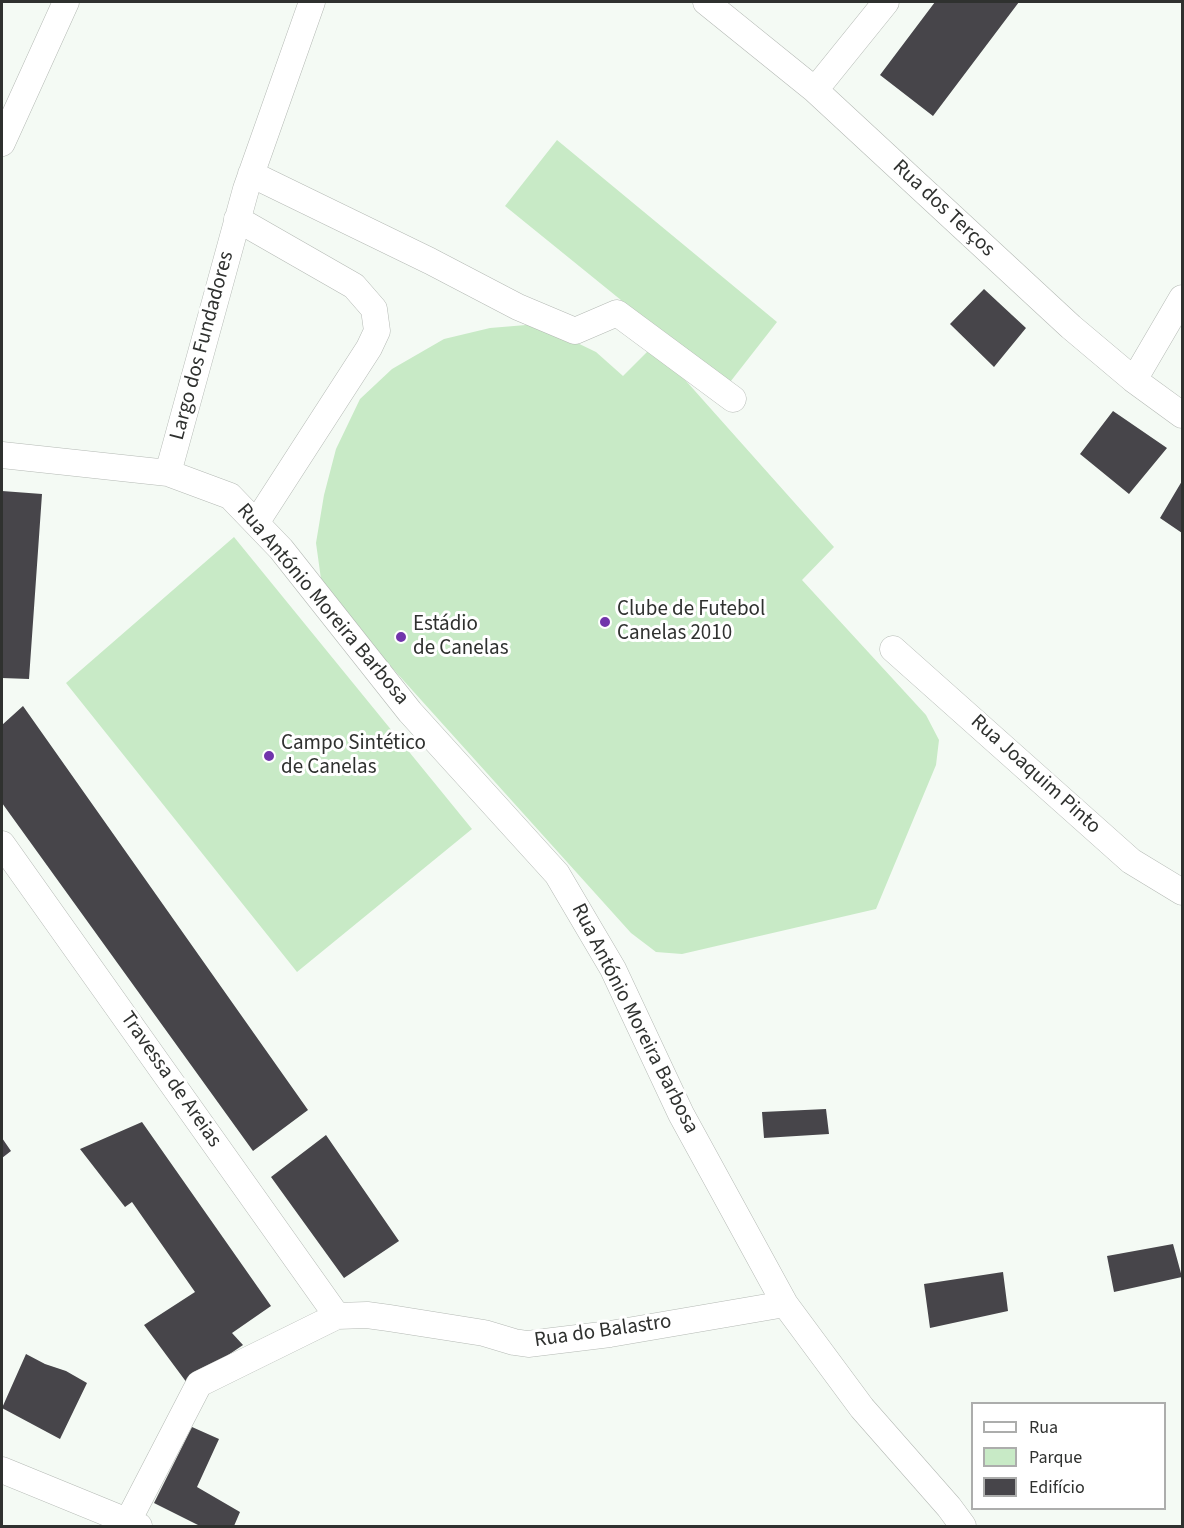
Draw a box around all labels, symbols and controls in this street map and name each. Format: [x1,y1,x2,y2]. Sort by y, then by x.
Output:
street label: Rua dos Terços [887,155,999,263]
street label: Largo dos Fundadores [166,249,240,443]
street label: Rua António Moreira Barbosa [230,499,414,711]
place label: Clube de Futebol Canelas 2010 [617,597,765,647]
place label: Estádio de Canelas [413,612,508,662]
marker: Clube de Futebol Canelas 2010 [598,615,612,629]
marker: Estádio de Canelas [394,630,408,644]
street label: Rua Joaquim Pinto [965,710,1105,840]
place label: Campo Sintético de Canelas [281,731,426,781]
marker: Campo Sintético de Canelas [262,749,276,763]
street label: Rua António Moreira Barbosa [565,900,703,1138]
street label: Travessa de Areias [114,1007,226,1153]
street label: Rua do Balastro [533,1310,673,1354]
legend [971,1402,1166,1510]
text: Rua [1029,1415,1058,1440]
text: Parque [1029,1445,1082,1470]
text: Edifício [1029,1475,1085,1500]

